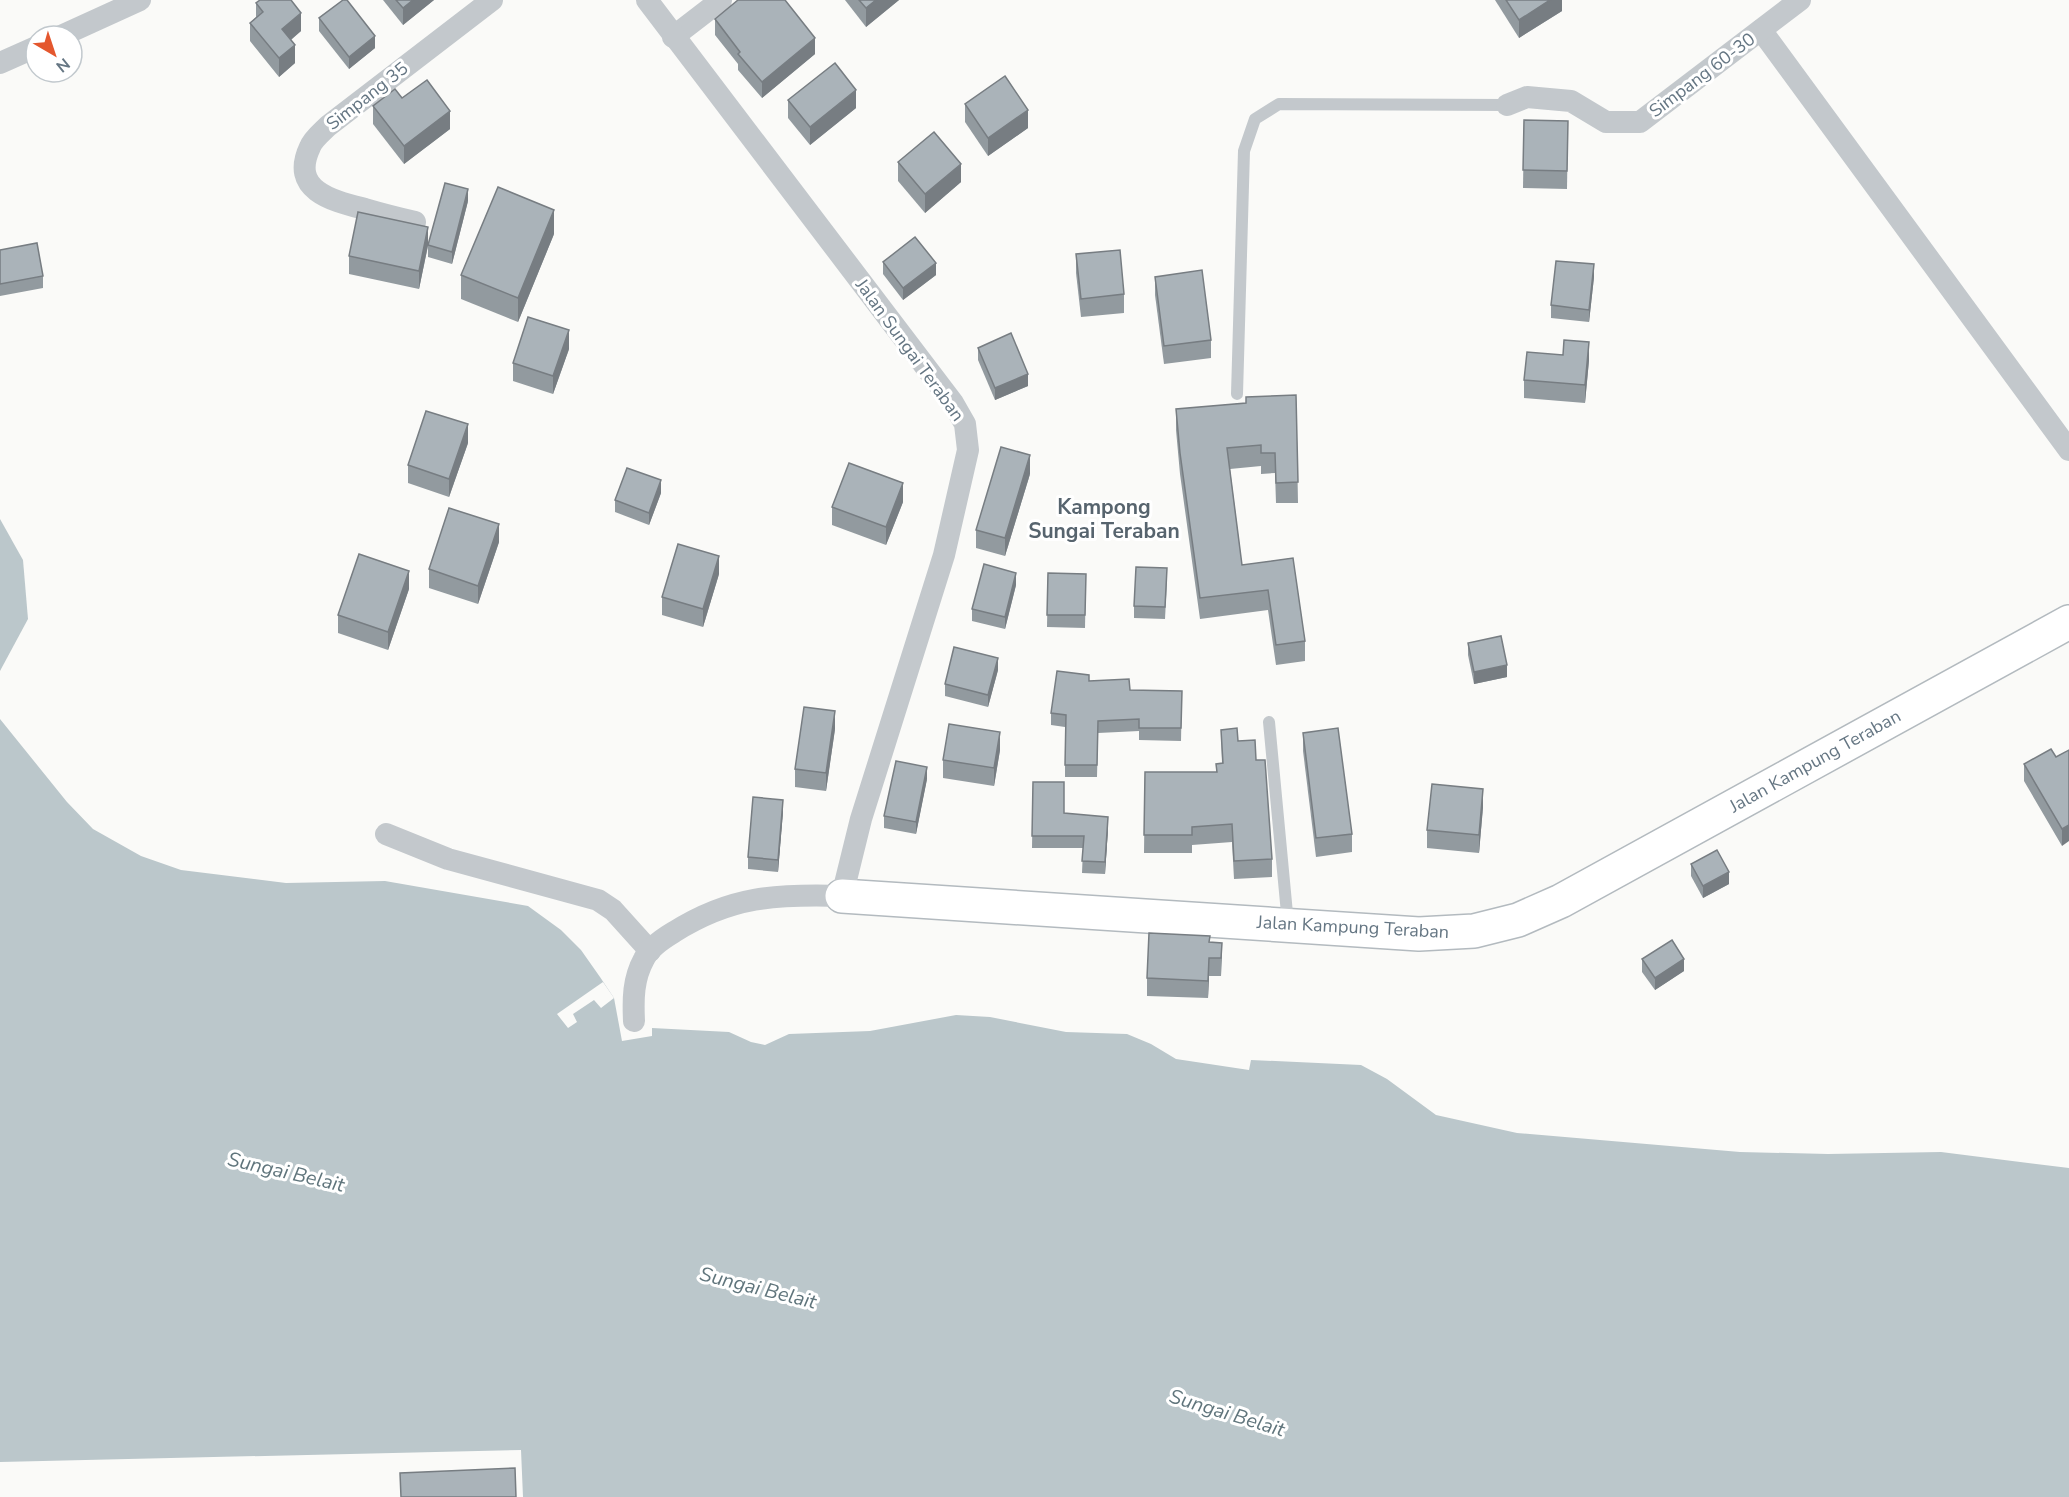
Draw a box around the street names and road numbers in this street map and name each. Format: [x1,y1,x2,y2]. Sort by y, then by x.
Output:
street label: Simpang 60-30 [1644,27,1760,123]
street label: Simpang 35 [321,56,413,136]
street label: Jalan Sungai Teraban [850,273,970,426]
street label: Jalan Kampung Teraban [1724,704,1905,819]
street label: Jalan Kampung Teraban [1255,910,1450,944]

